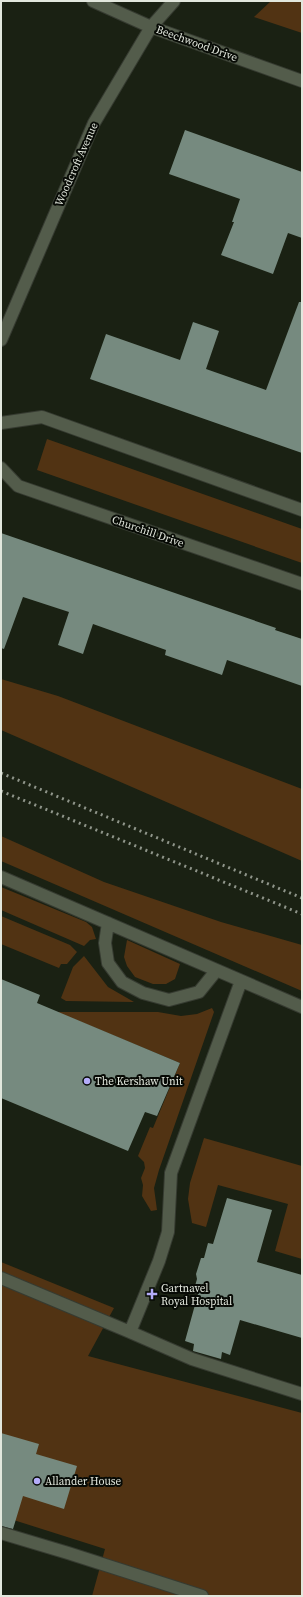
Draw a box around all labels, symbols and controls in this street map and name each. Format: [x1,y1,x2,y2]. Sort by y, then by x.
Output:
street label: Beechwood Drive [154,22,240,65]
street label: Woodcroft Avenue [51,120,102,208]
street label: Churchill Drive [110,512,186,551]
place label: The Kershaw Unit [95,1074,183,1089]
marker: The Kershaw Unit [82,1076,92,1086]
place label: Gartnavel Royal Hospital [161,1281,232,1309]
marker: Gartnavel Royal Hospital [146,1288,158,1300]
place label: Allander House [45,1474,122,1489]
marker: Allander House [32,1476,42,1486]

